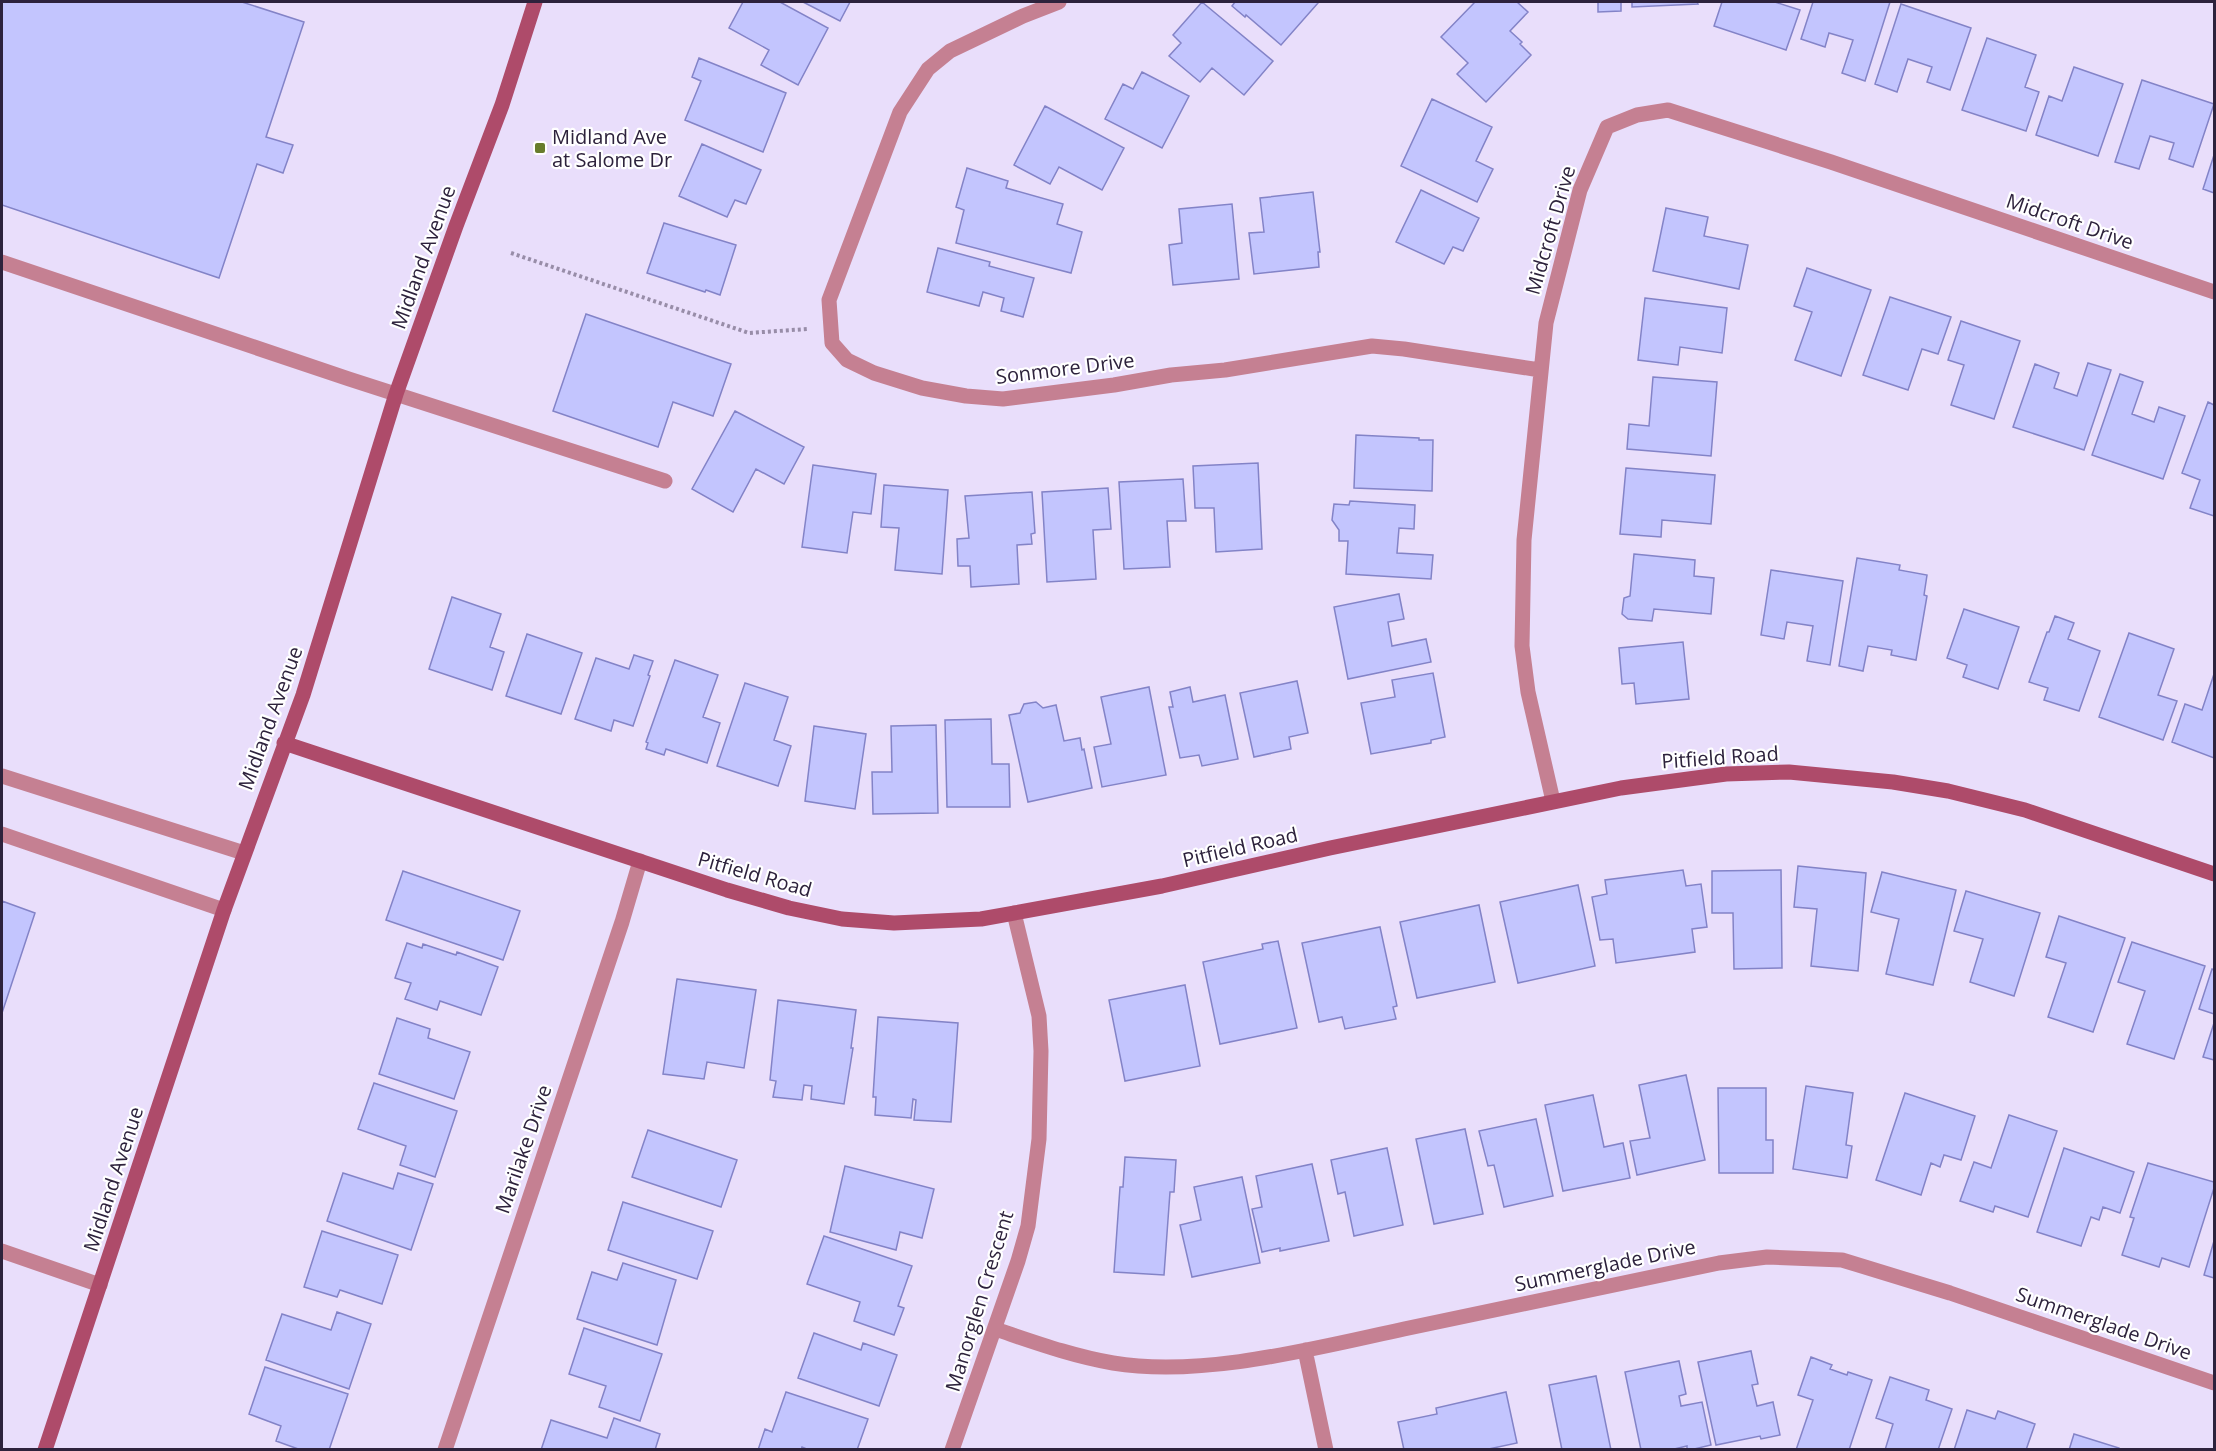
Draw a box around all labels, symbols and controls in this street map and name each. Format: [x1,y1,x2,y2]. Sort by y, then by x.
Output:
place label: Midland Ave at Salome Dr [552,123,672,173]
marker: Midland Ave at Salome Dr [533,141,547,155]
street label: Midcroft Drive [1519,162,1581,298]
street label: Midland Avenue [385,182,461,332]
street label: Midcroft Drive [2003,187,2137,255]
street label: Sonmore Drive [994,346,1136,390]
street label: Midland Avenue [232,643,308,793]
street label: Pitfield Road [1660,739,1780,775]
street label: Pitfield Road [1180,821,1300,873]
street label: Pitfield Road [695,845,815,903]
street label: Marilake Drive [488,1081,558,1217]
street label: Midland Avenue [77,1103,149,1255]
street label: Manorglen Crescent [939,1207,1019,1395]
street label: Summerglade Drive [1512,1233,1698,1297]
street label: Summerglade Drive [2012,1280,2196,1366]

